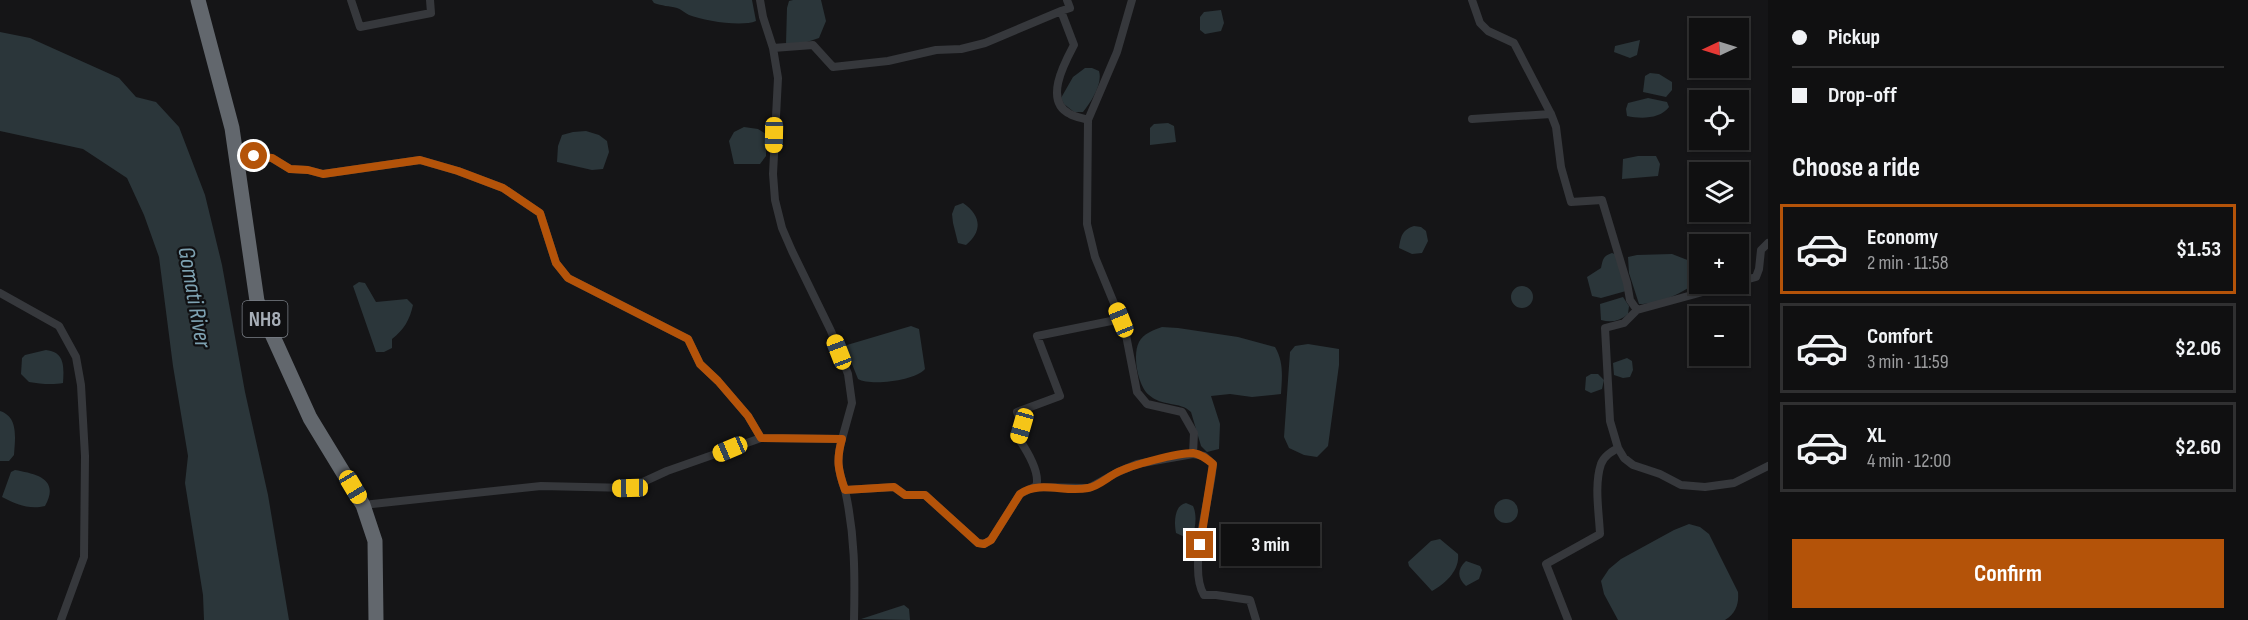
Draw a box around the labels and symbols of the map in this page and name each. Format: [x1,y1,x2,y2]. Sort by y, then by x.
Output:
north arrow [1689,18,1749,78]
car [765,117,783,153]
route start [240,142,267,169]
water label: Gomati River [171,244,218,351]
car [1106,300,1136,340]
road number: NH8 [242,301,288,337]
car [824,332,854,372]
car [1008,406,1036,446]
car [710,434,750,464]
car [336,467,370,507]
car [612,479,648,497]
callout: 3 min [1221,524,1320,566]
route end [1186,531,1213,558]

